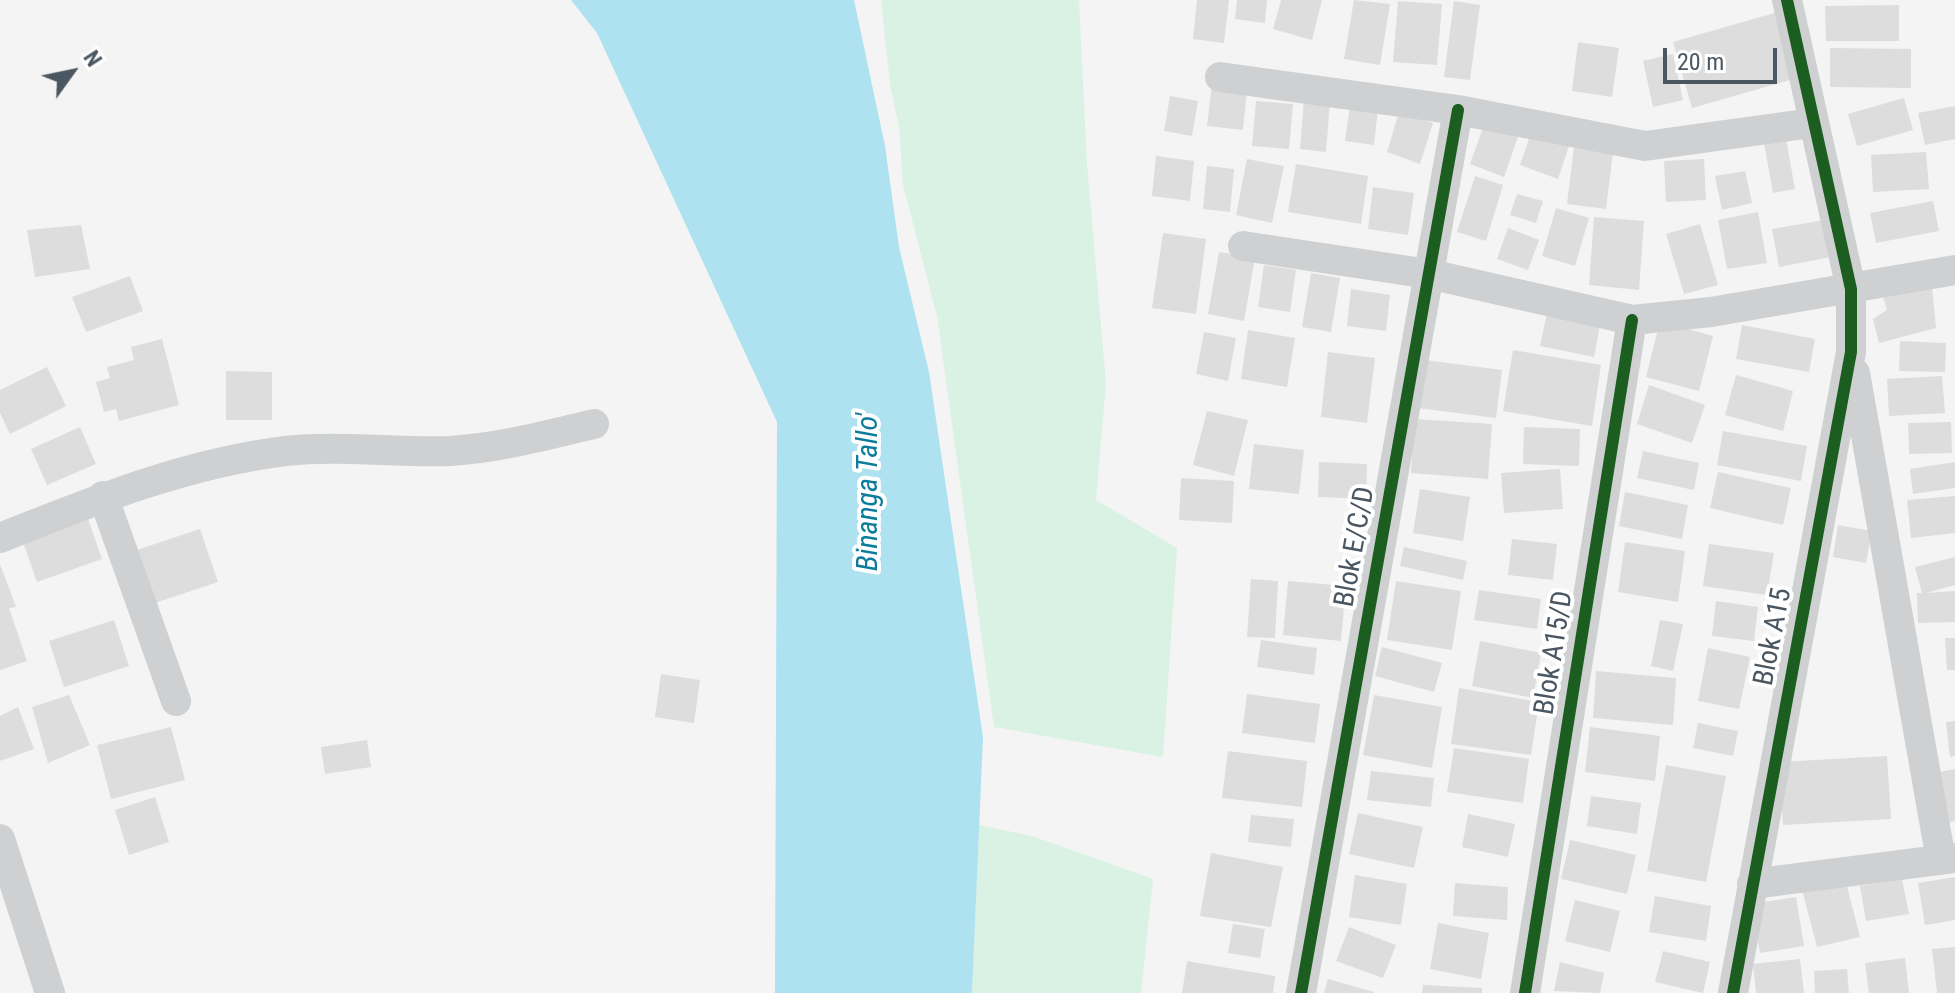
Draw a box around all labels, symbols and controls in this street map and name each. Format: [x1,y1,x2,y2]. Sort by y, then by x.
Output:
north arrow [32,32,112,112]
scale bar [1667,32,1781,82]
text: N [78,46,107,71]
text: 20 m [1677,48,1724,76]
water label: Binanga Tallo' [851,413,887,571]
street label: Blok E/C/D [1329,484,1383,610]
street label: Blok A15 [1748,585,1800,689]
street label: Blok A15/D [1529,589,1581,717]

